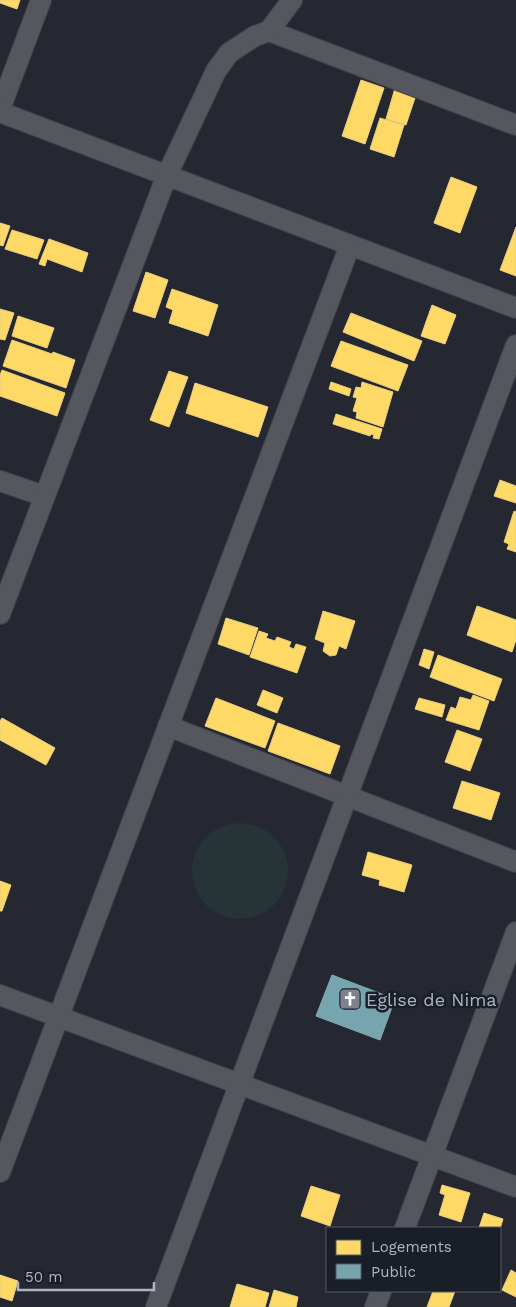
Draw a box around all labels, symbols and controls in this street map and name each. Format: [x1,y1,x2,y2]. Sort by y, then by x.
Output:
church icon: Eglise de Nima [338,987,362,1011]
place label: Eglise de Nima [366,989,497,1010]
legend [326,1227,501,1292]
text: Logements [371,1238,452,1256]
scale bar [18,1260,154,1292]
text: Public [371,1263,416,1281]
text: 50 m [25,1268,62,1286]

